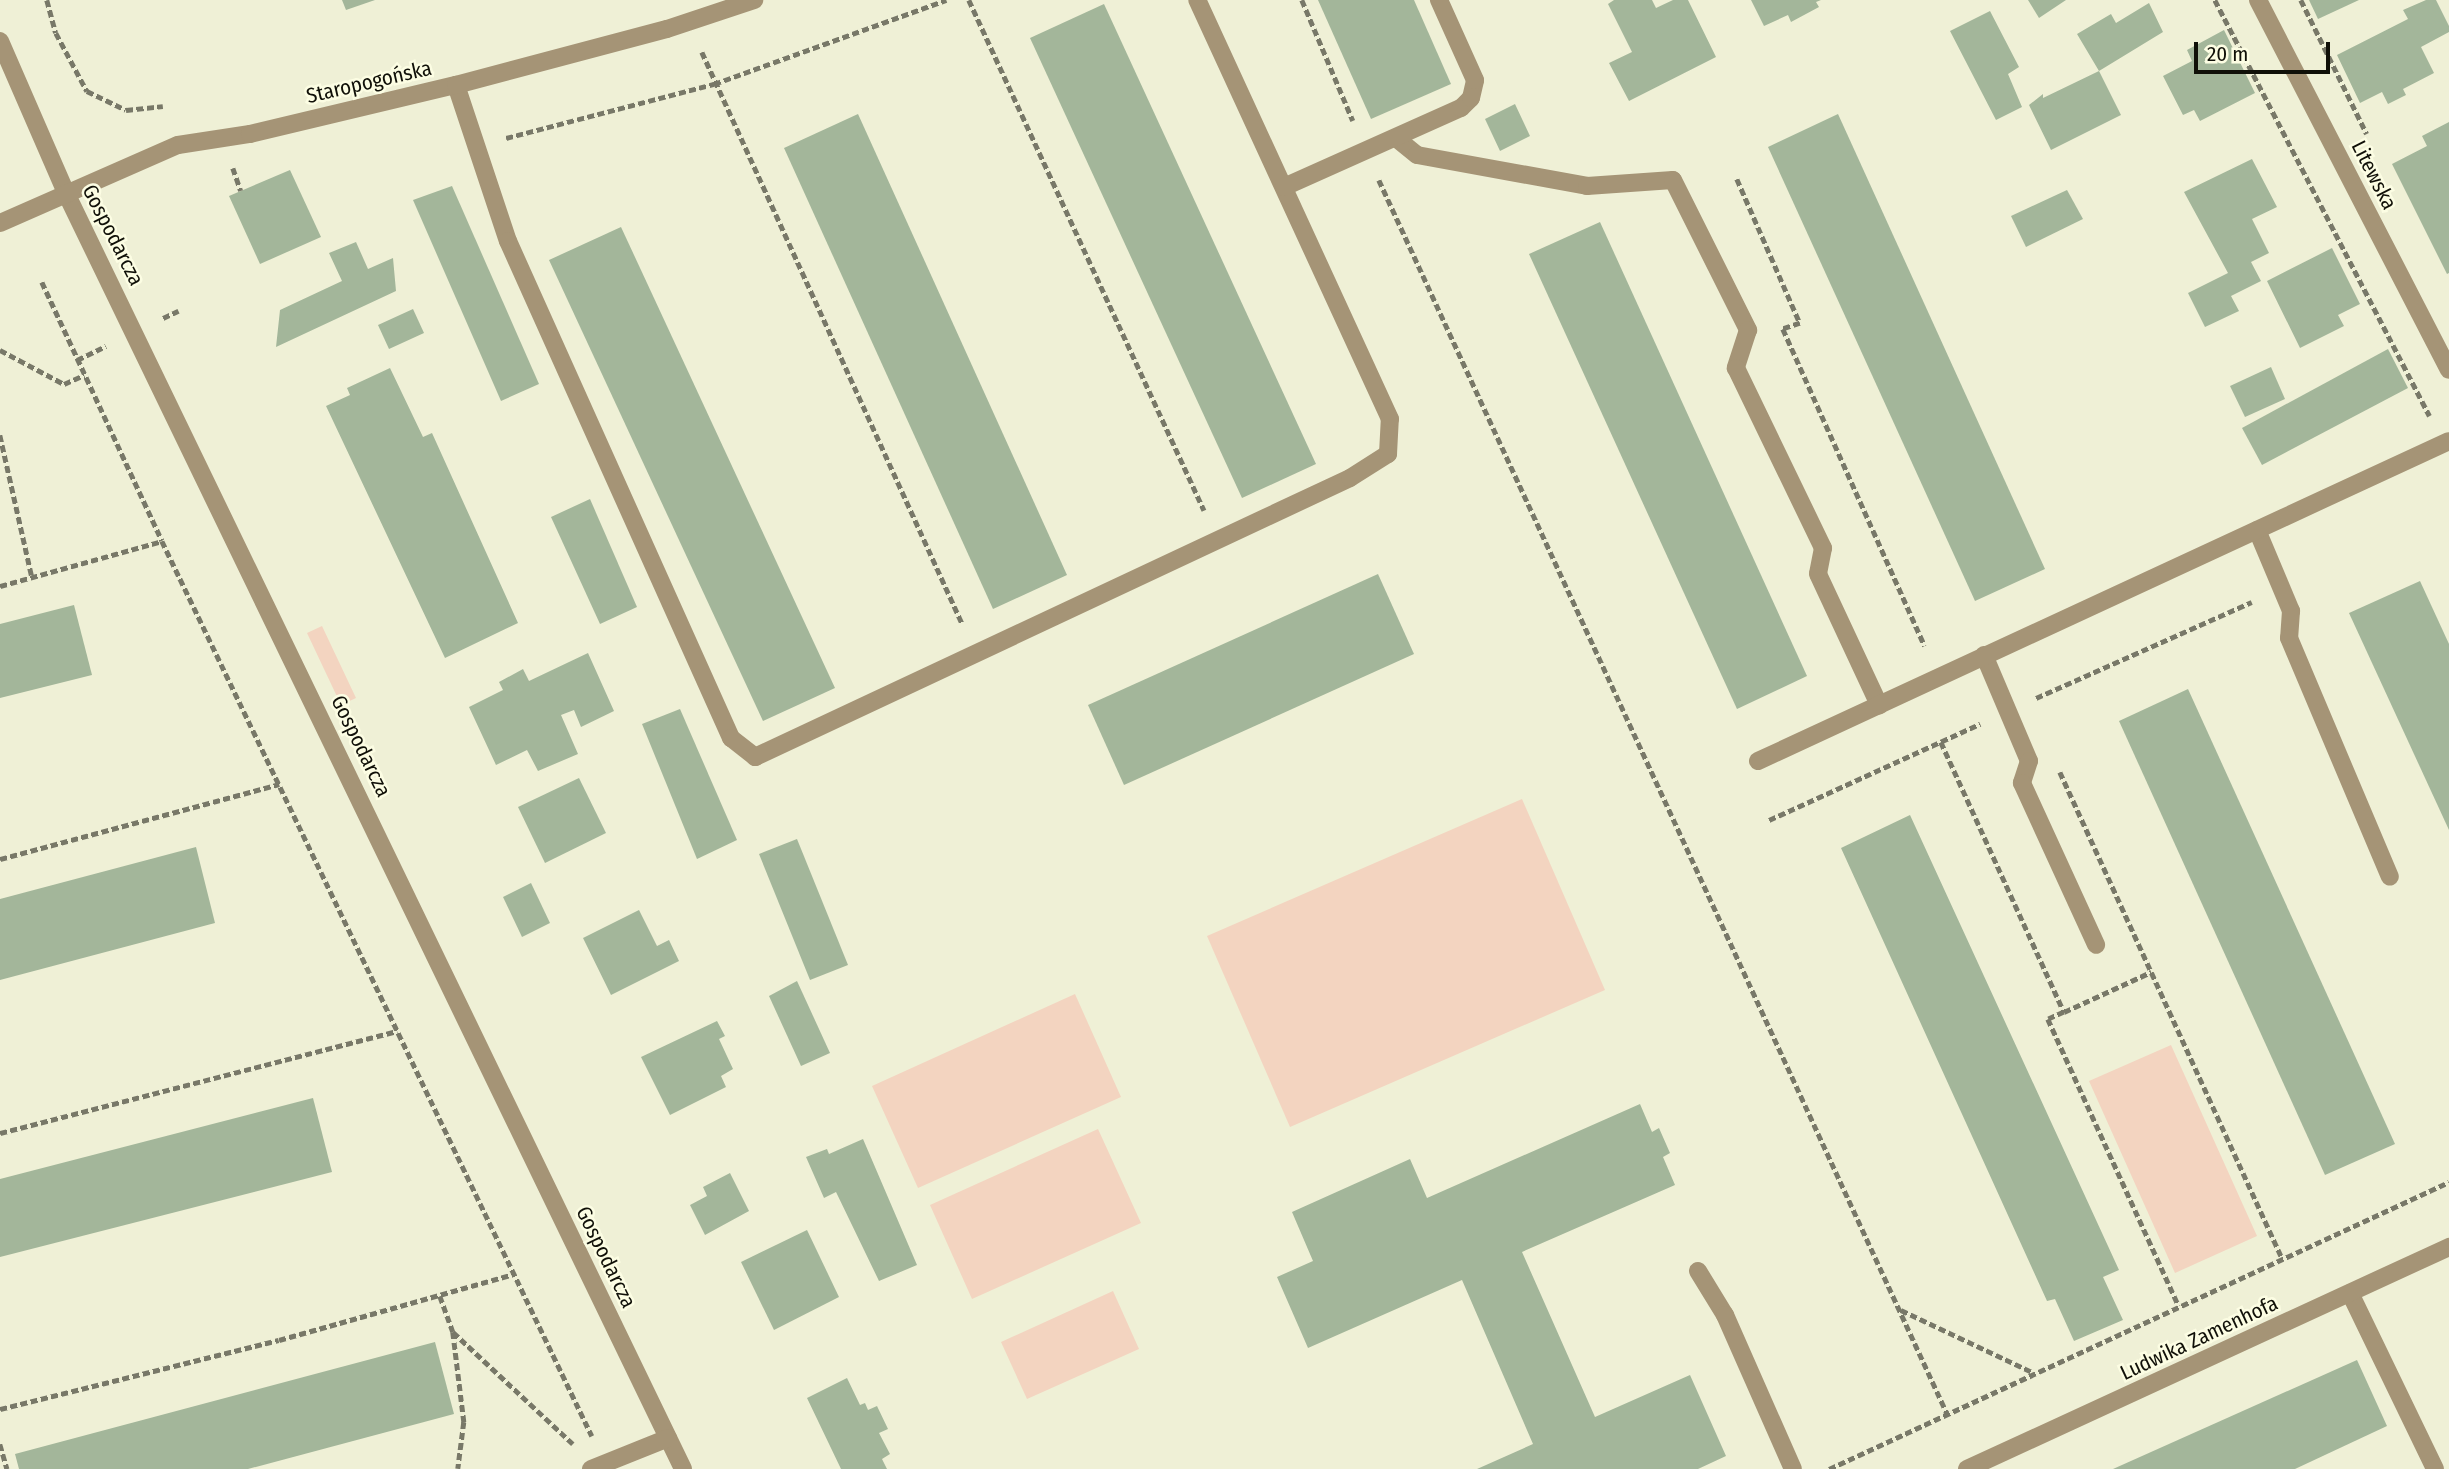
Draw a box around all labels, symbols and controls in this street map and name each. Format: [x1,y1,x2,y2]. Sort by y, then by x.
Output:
scale bar [2197,28,2334,72]
text: 20 m [2207,41,2248,67]
street label: Staropogońska [304,55,434,109]
street label: Litewska [2346,136,2402,214]
street label: Gospodarcza [77,180,149,290]
street label: Gospodarcza [326,691,396,801]
street label: Gospodarcza [571,1202,641,1312]
street label: Ludwika Zamenhofa [2116,1290,2282,1386]

